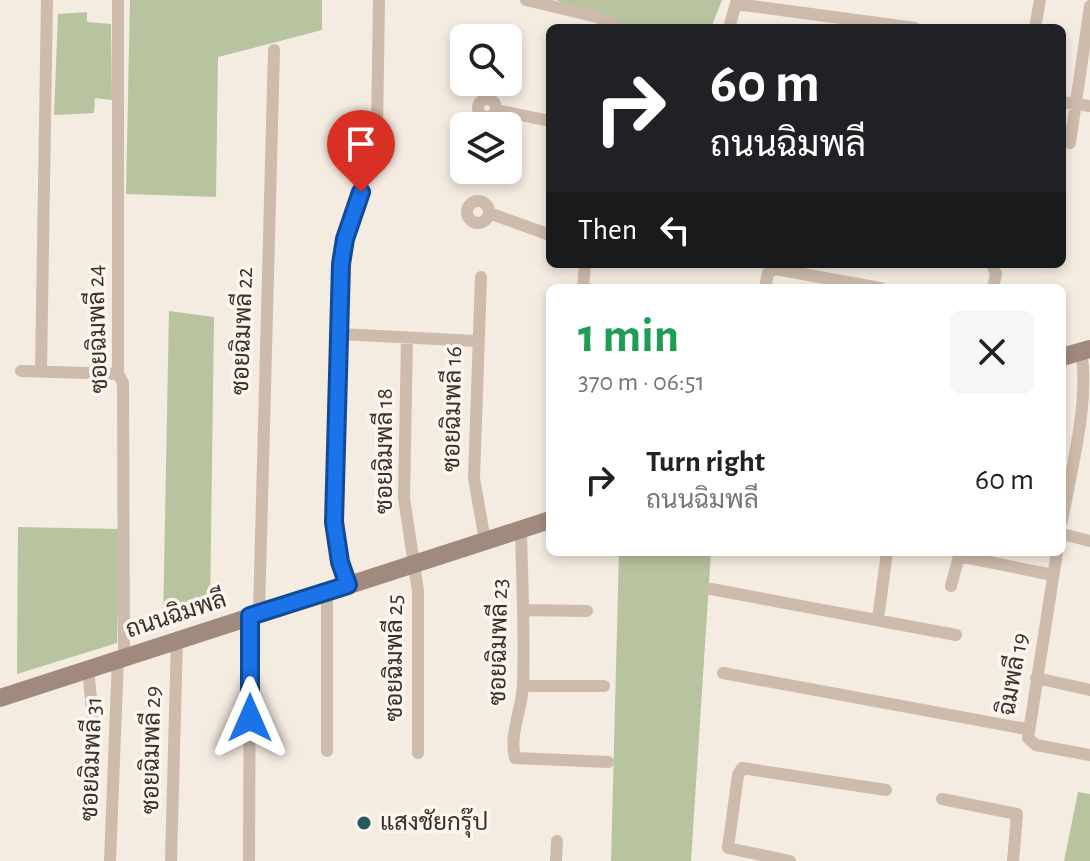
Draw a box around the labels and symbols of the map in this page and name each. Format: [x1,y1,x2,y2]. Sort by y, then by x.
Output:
pin [327,110,395,192]
street label: ซอยฉิมพลี 24 [80,264,112,394]
street label: ซอยฉิมพลี 22 [225,266,257,395]
street label: ซอยฉิมพลี 16 [436,346,466,472]
street label: ซอยฉิมพลี 18 [369,388,397,514]
street label: ซอยฉิมพลี 23 [482,578,512,706]
street label: ถนนฉิมพลี [122,584,229,643]
street label: ซอยฉิมพลี 25 [379,594,407,722]
street label: ฉิมพลี 19 [991,630,1033,717]
position arrow [208,676,292,760]
street label: ซอยฉิมพลี 29 [135,686,165,814]
street label: ซอยฉิมพลี 31 [74,696,106,822]
place label: แสงชัยกรุ๊ป [380,807,488,838]
marker: แสงชัยกรุ๊ป [355,814,373,832]

